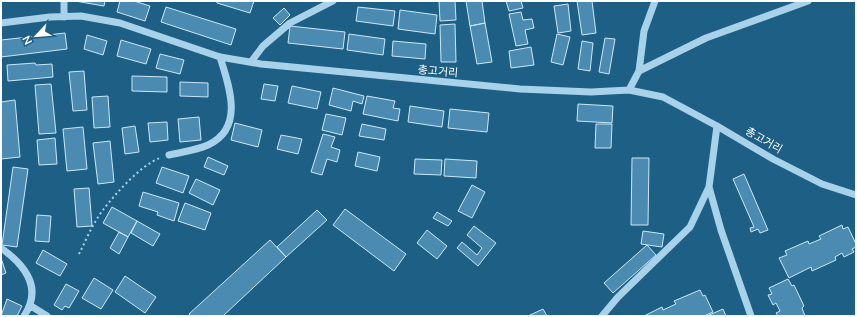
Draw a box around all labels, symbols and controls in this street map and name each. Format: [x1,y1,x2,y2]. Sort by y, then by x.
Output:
north arrow [16,16,56,56]
text: N [19,34,35,47]
street label: 총고거리 [417,62,459,80]
street label: 총고거리 [743,124,785,156]

